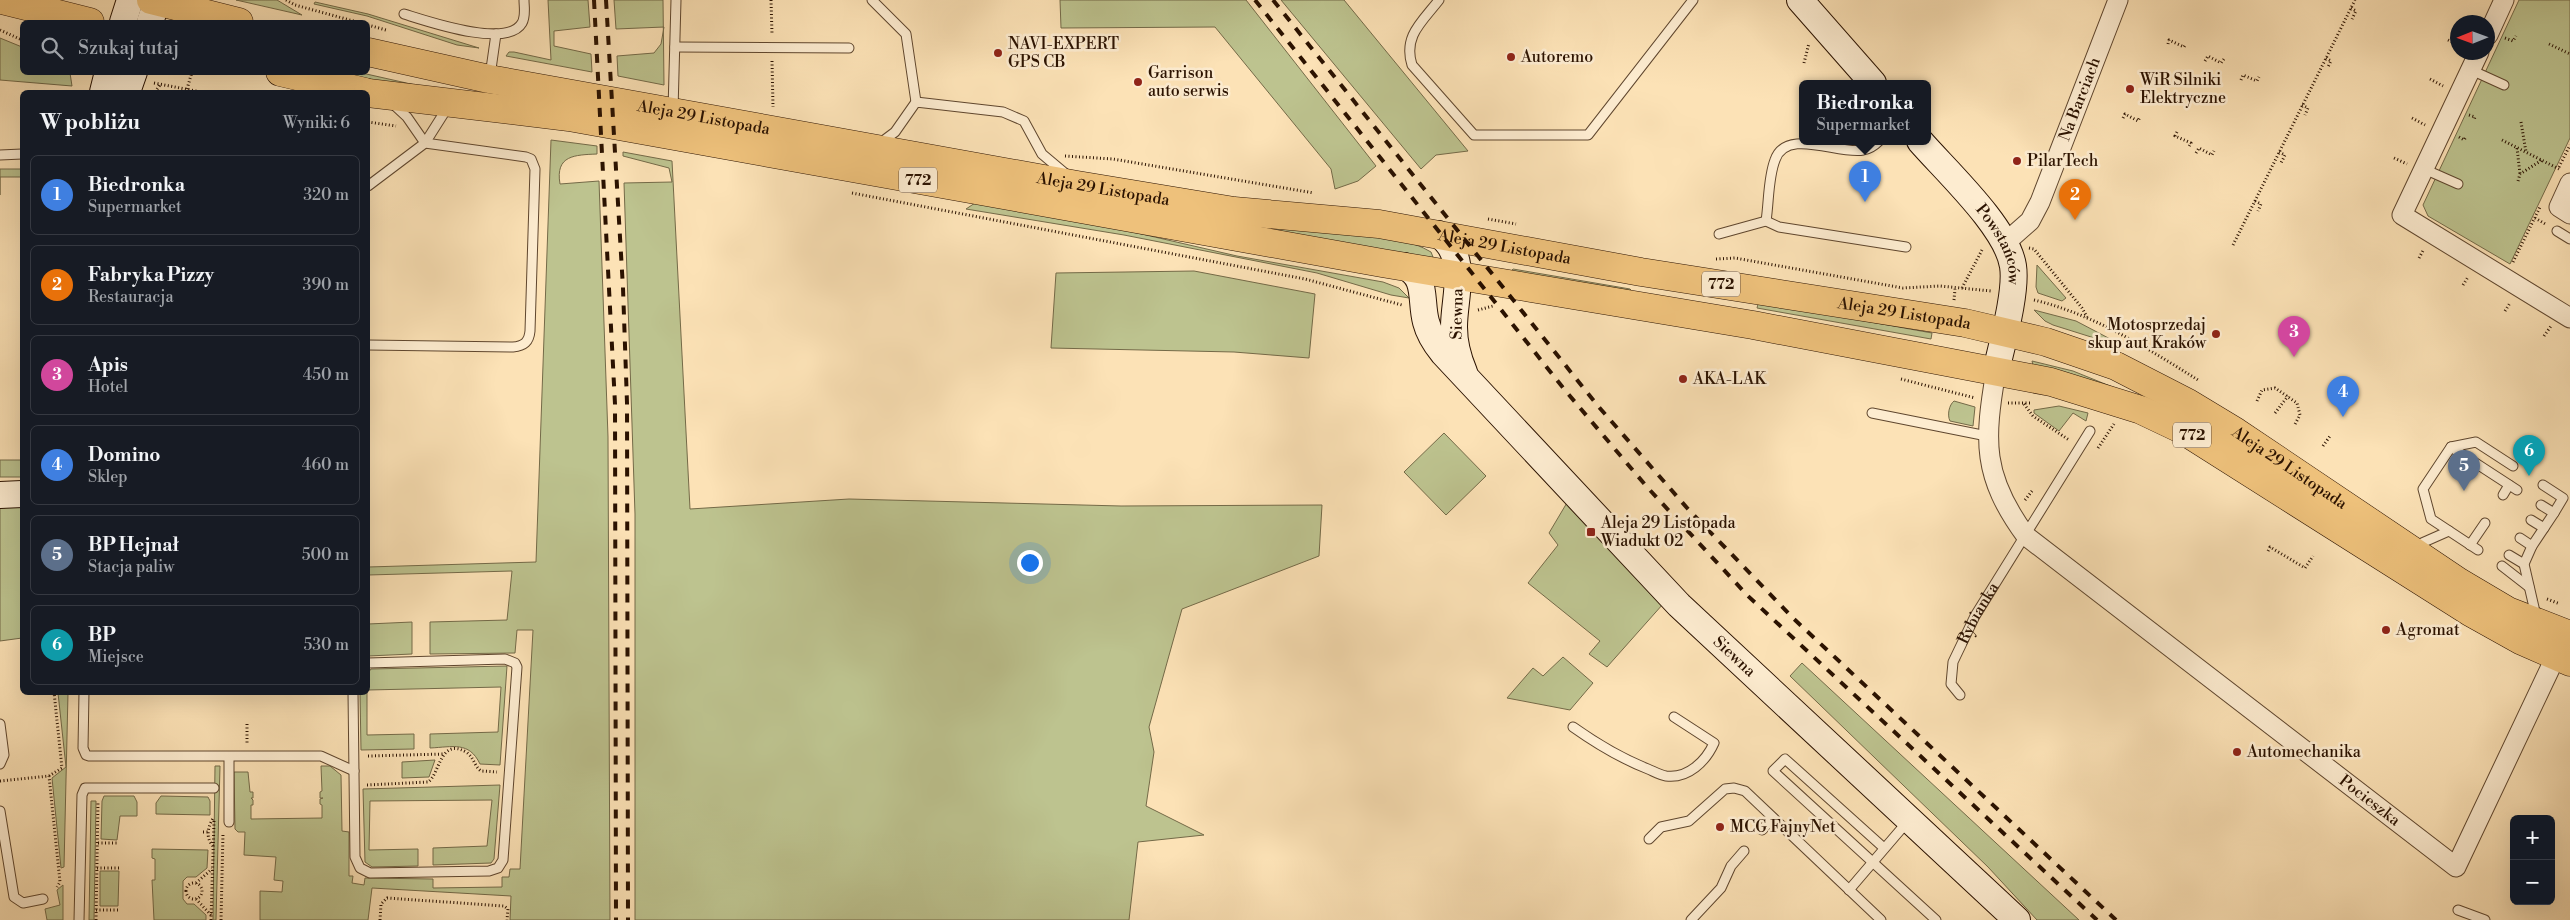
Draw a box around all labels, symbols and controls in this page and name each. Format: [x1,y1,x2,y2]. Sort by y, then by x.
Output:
north arrow [2450,15,2495,60]
search box [20,20,370,75]
icon: search [38,34,66,62]
place label: NAVI-EXPERT GPS CB [1008,34,1119,72]
text: Szukaj tutaj [78,36,179,60]
marker: NAVI-EXPERT GPS CB [992,47,1004,59]
place label: Autoremo [1520,47,1593,67]
marker: Autoremo [1505,51,1517,63]
street label: Na Barciach [2055,54,2105,144]
place label: Garrison auto serwis [1148,63,1229,101]
place label: WiR Silniki Elektryczne [2139,70,2226,108]
marker: Garrison auto serwis [1132,76,1144,88]
popup [1799,80,1931,145]
marker: WiR Silniki Elektryczne [2124,83,2136,95]
text: Biedronka [1816,91,1914,115]
street label: Aleja 29 Listopada [635,96,772,140]
text: W pobliżu [40,110,140,136]
text: Wyniki: 6 [283,113,350,133]
text: Supermarket [1816,115,1910,135]
place label: PilarTech [2027,151,2099,171]
marker: PilarTech [2011,155,2023,167]
pin: 1 [1849,161,1881,202]
road number: 772 [899,168,937,192]
street label: Aleja 29 Listopada [1034,168,1172,210]
text: Biedronka [88,173,185,197]
pin: 2 [2059,179,2091,220]
text: 1 [53,185,61,205]
text: 320 m [303,185,349,205]
text: Supermarket [88,197,182,217]
street label: Powstańców [1971,200,2024,286]
street label: Aleja 29 Listopada [1436,225,1574,269]
text: Fabryka Pizzy [88,263,214,287]
road number: 772 [1702,272,1740,296]
text: 2 [52,275,62,295]
text: 390 m [303,275,349,295]
text: Restauracja [88,287,174,307]
street label: Siewna [1447,287,1467,340]
street label: Aleja 29 Listopada [1835,293,1974,334]
place label: Motosprzedaj skup aut Kraków [2088,315,2207,353]
pin: 3 [2278,316,2310,357]
marker: Motosprzedaj skup aut Kraków [2210,328,2222,340]
text: Apis [88,353,128,377]
text: 3 [52,365,62,385]
text: 450 m [303,365,349,385]
place label: AKA-LAK [1692,369,1767,389]
marker: AKA-LAK [1677,373,1689,385]
pin: 4 [2327,376,2359,417]
text: Hotel [88,377,128,397]
street label: Aleja 29 Listopada [2227,421,2352,514]
road number: 772 [2173,422,2211,448]
pin: 6 [2513,435,2545,476]
text: Domino [88,443,161,467]
pin: 5 [2448,450,2480,491]
text: 4 [52,455,62,475]
text: 460 m [302,455,349,475]
text: Sklep [88,467,128,487]
place label: Aleja 29 Listopada Wiadukt 02 [1600,513,1736,551]
marker: Aleja 29 Listopada Wiadukt 02 [1585,526,1597,538]
text: BP Hejnał [88,533,179,557]
text: 5 [52,545,62,565]
text: 500 m [302,545,349,565]
your location [1017,550,1043,576]
text: Stacja paliw [88,557,174,577]
street label: Rybianka [1953,578,2004,648]
place label: Agromat [2395,620,2460,640]
text: BP [88,623,116,647]
marker: Agromat [2380,624,2392,636]
street label: Siewna [1709,632,1760,682]
text: 6 [52,635,62,655]
text: 530 m [303,635,349,655]
text: Miejsce [88,647,144,667]
place label: Automechanika [2246,742,2362,762]
marker: Automechanika [2231,746,2243,758]
street label: Pocieszka [2335,771,2405,831]
map controls [2510,815,2555,905]
button: + [2510,815,2555,860]
place label: MCG FajnyNet [1730,817,1836,837]
marker: MCG FajnyNet [1714,821,1726,833]
button: − [2510,860,2555,905]

